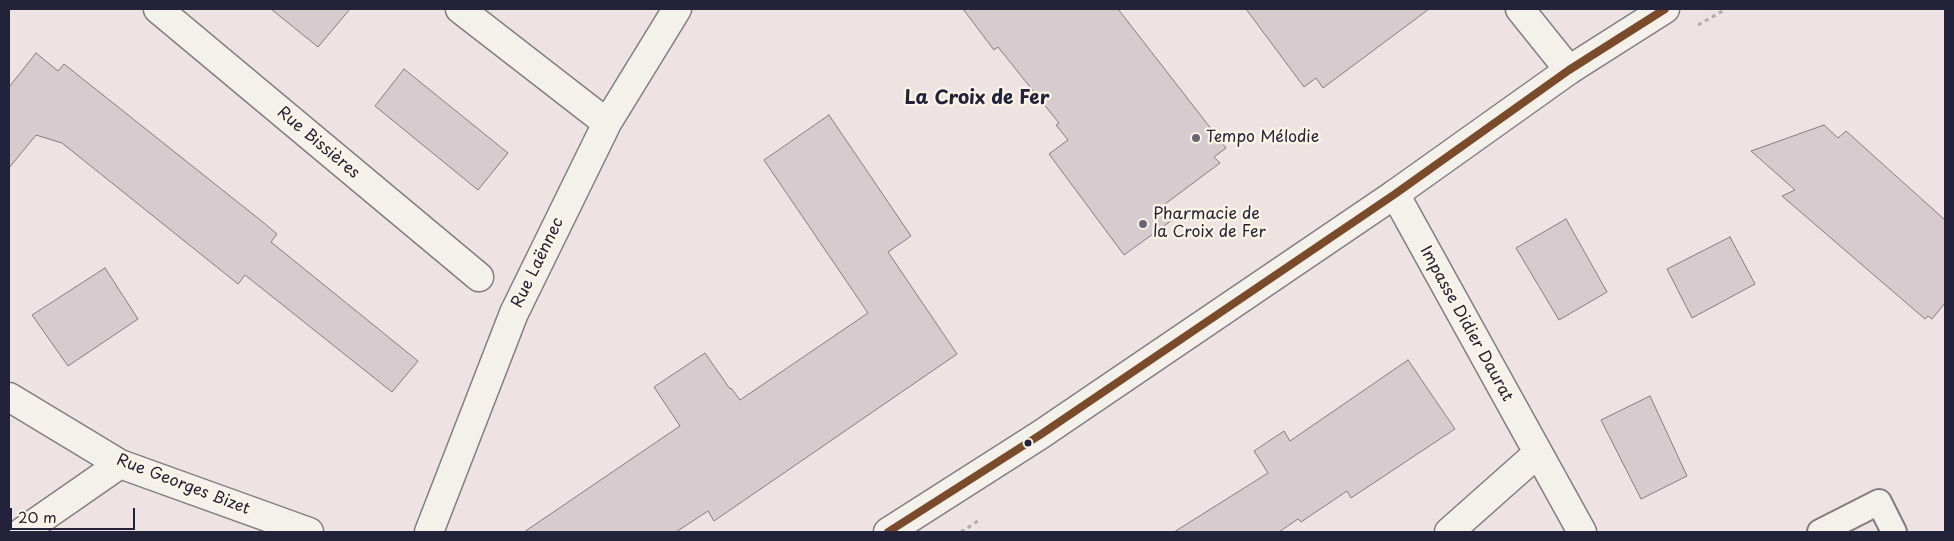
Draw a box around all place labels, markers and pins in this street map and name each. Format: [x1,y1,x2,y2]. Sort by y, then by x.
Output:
place label: Tempo Mélodie [1206,128,1319,148]
marker: Tempo Mélodie [1190,132,1202,144]
place label: Pharmacie de la Croix de Fer [1153,205,1266,243]
marker: Pharmacie de la Croix de Fer [1137,218,1149,230]
unlabelled marker [1023,438,1033,448]

